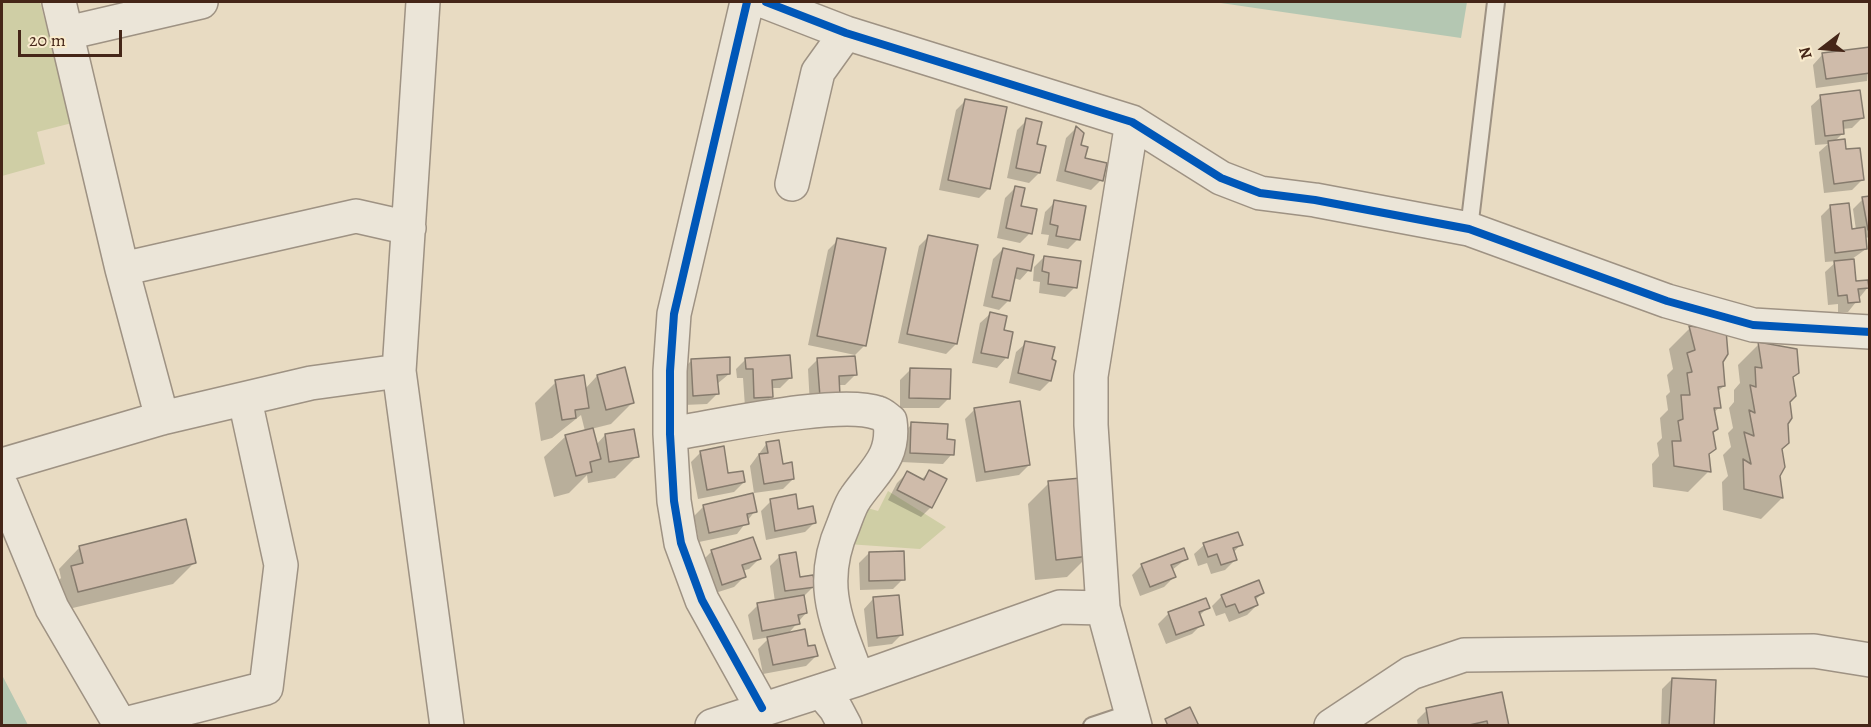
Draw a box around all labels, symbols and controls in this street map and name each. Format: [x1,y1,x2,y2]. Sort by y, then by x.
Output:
scale bar [21,18,124,56]
north arrow [1793,18,1853,78]
text: 20 m [29,28,66,52]
text: N [1794,44,1818,62]

